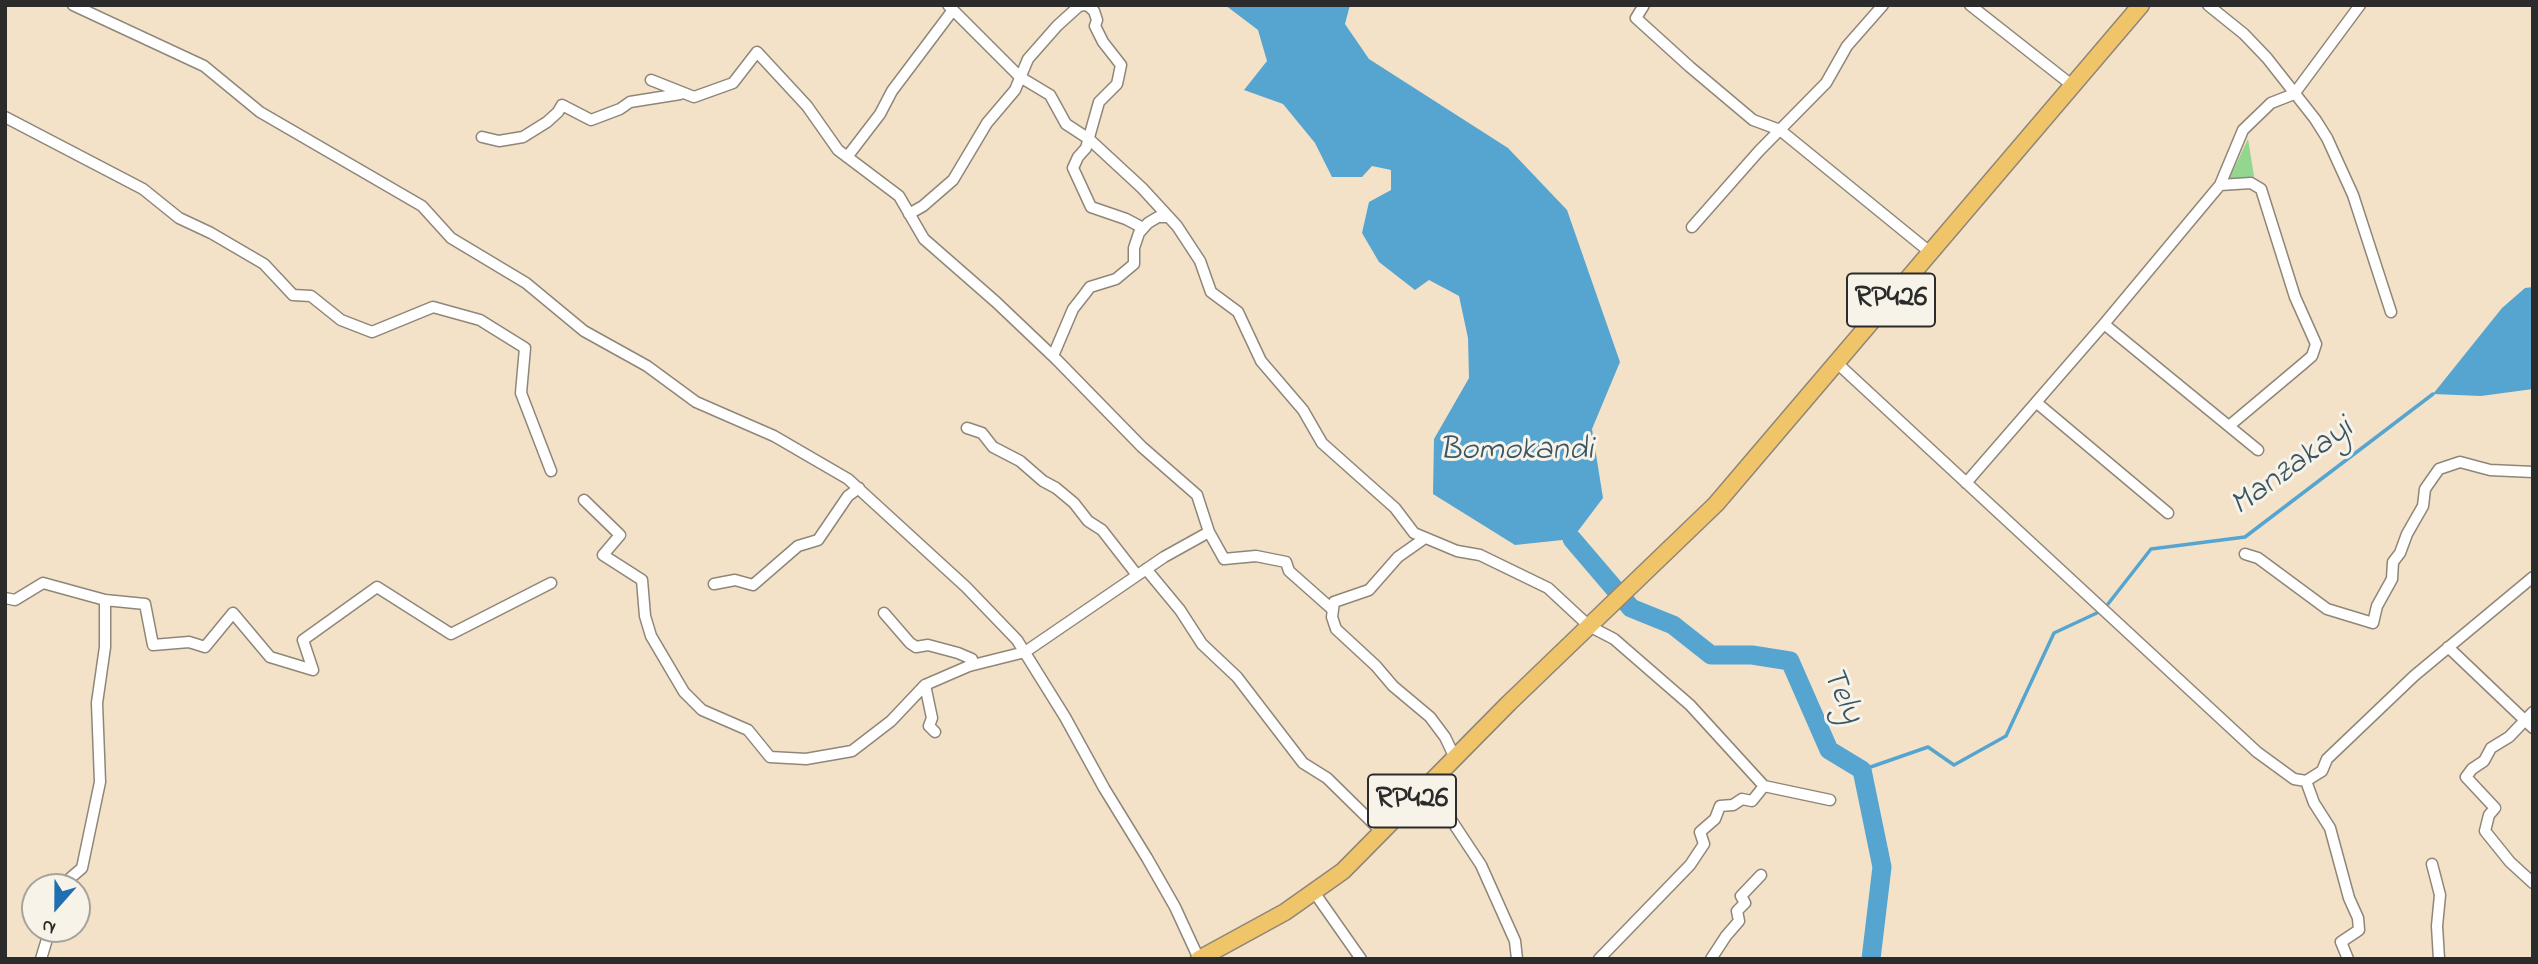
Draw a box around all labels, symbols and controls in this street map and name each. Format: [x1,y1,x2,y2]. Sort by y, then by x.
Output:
road number: RP426 [1847,274,1935,326]
water label: Manzakayi [2224,411,2362,527]
water label: Bomokandi [1439,433,1593,473]
water label: Tely [1810,662,1870,730]
road number: RP426 [1368,774,1456,828]
north arrow [21,873,91,943]
text: N [38,911,60,941]

